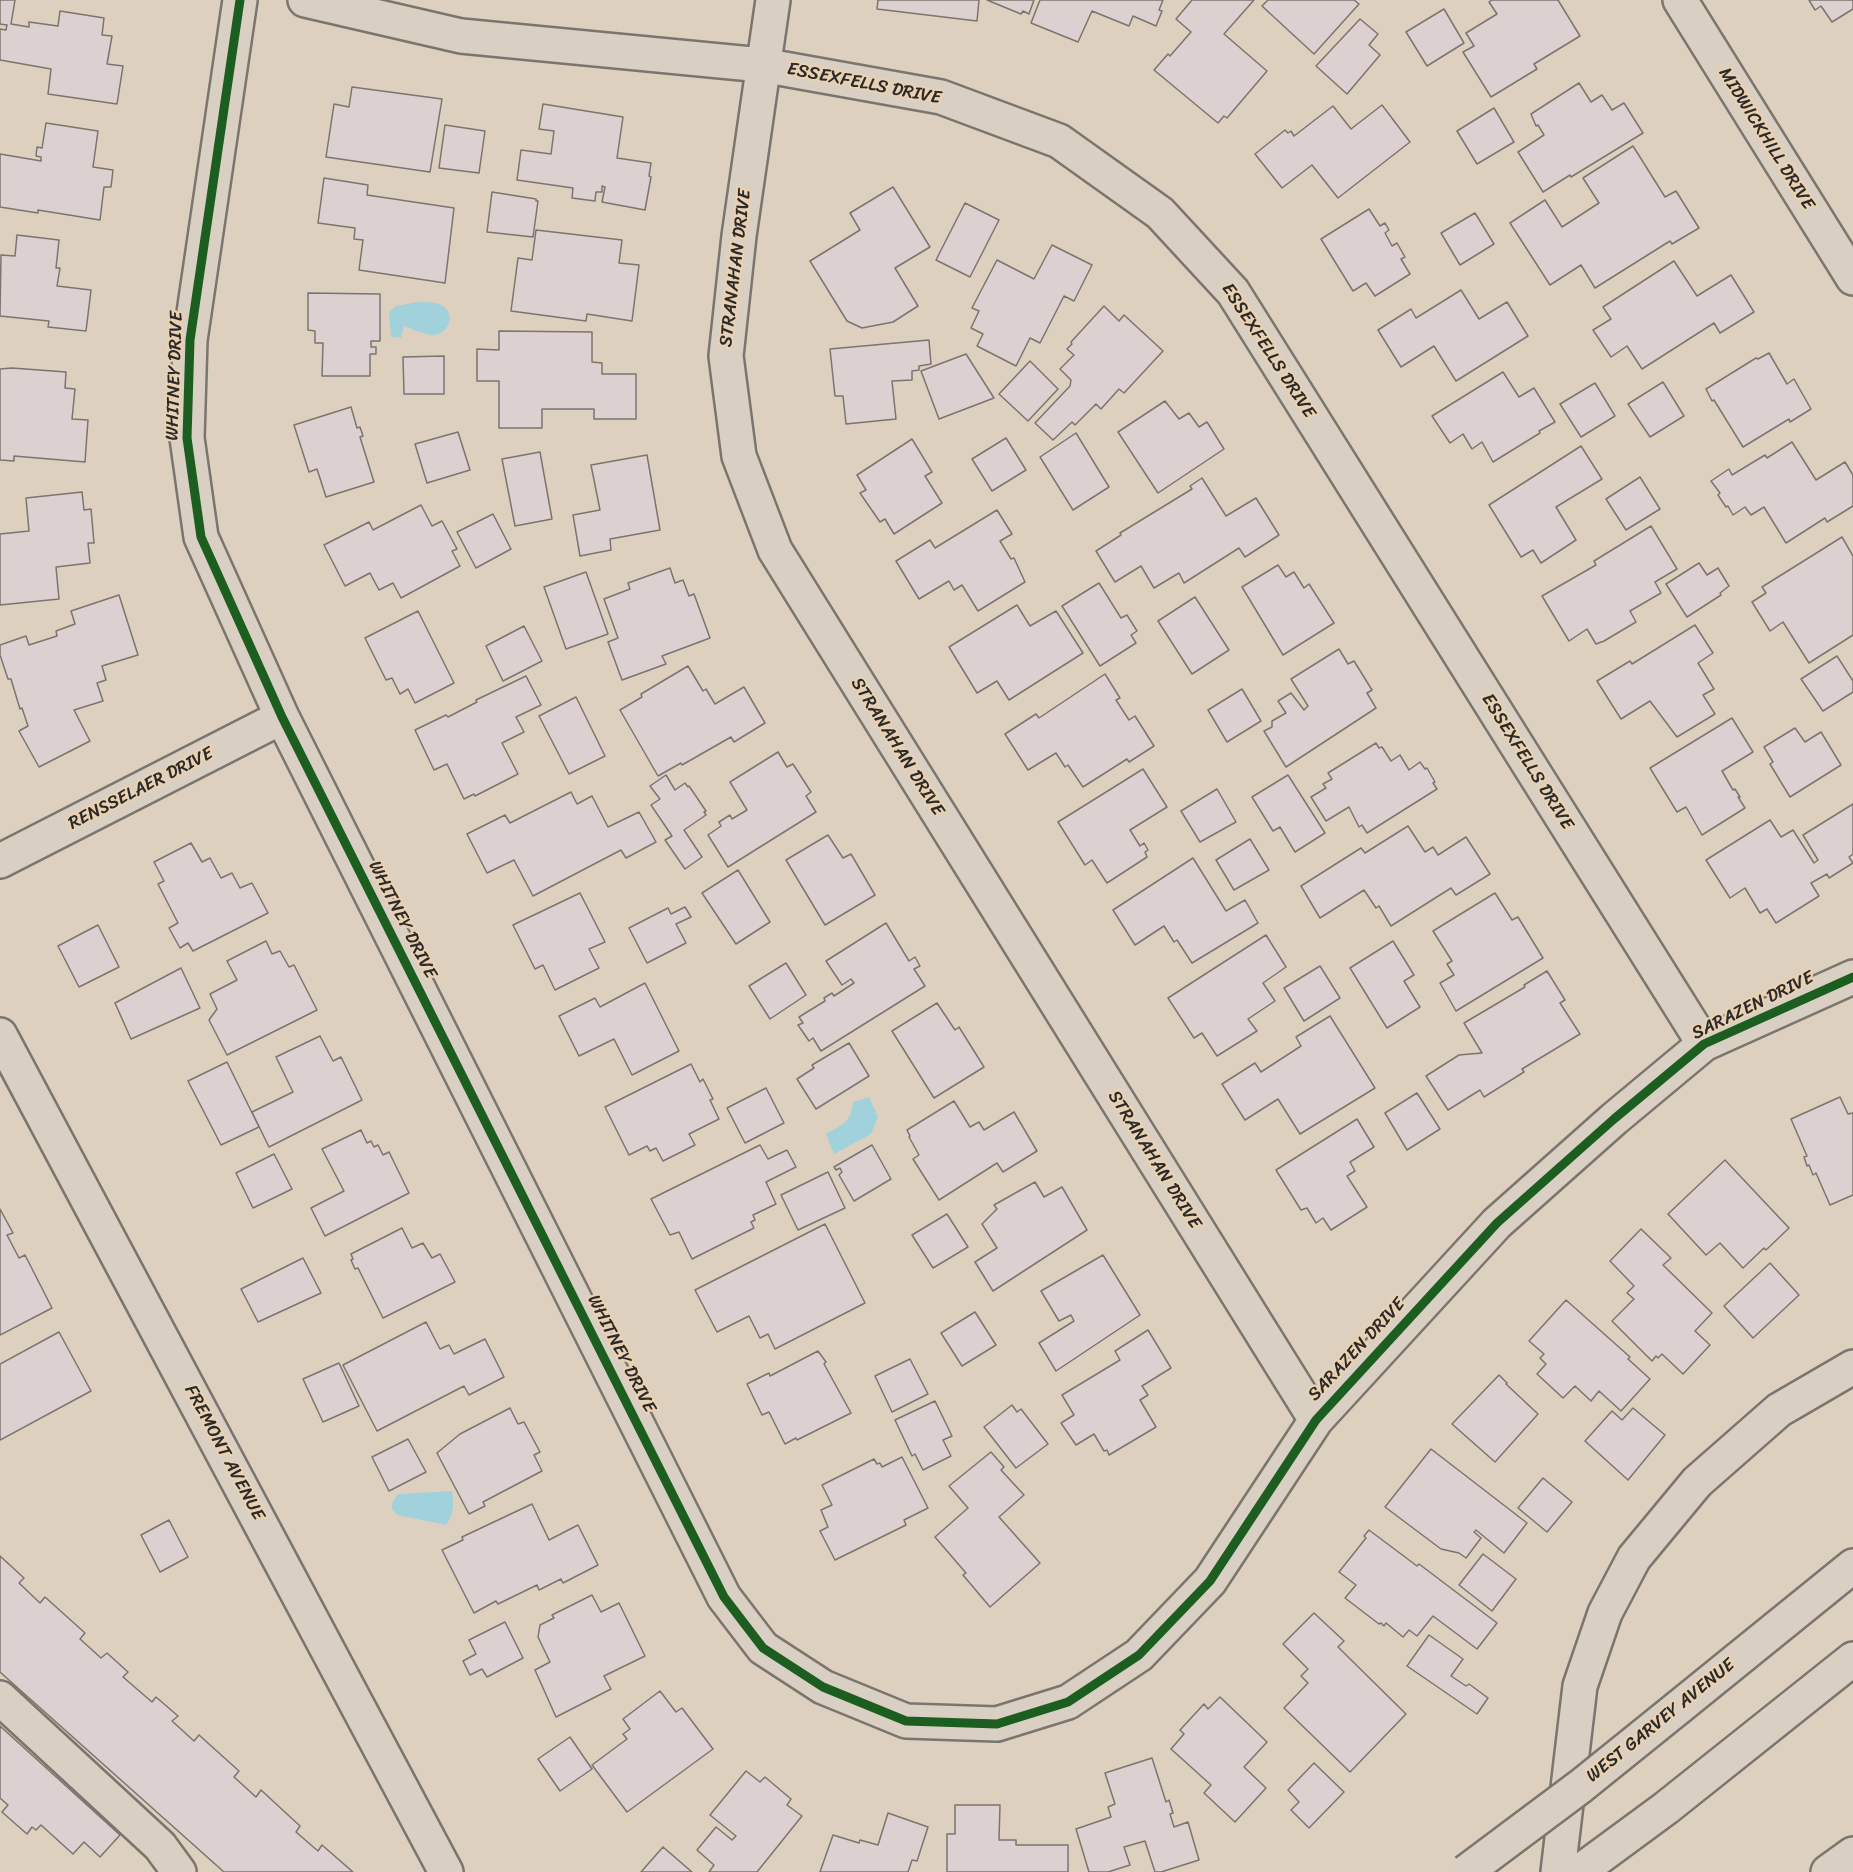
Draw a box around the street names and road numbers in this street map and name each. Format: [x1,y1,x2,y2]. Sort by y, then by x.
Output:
street label: ESSEXFELLS DRIVE [785,58,943,110]
street label: MIDWICKHILL DRIVE [1713,64,1819,214]
street label: STRANAHAN DRIVE [716,188,756,348]
street label: ESSEXFELLS DRIVE [1216,280,1320,422]
street label: WHITNEY DRIVE [162,311,188,441]
street label: STRANAHAN DRIVE [846,674,948,820]
street label: ESSEXFELLS DRIVE [1476,690,1578,834]
street label: RENSSELAER DRIVE [65,743,217,835]
street label: WHITNEY DRIVE [363,857,441,983]
street label: SARAZEN DRIVE [1689,967,1817,1045]
street label: STRANAHAN DRIVE [1103,1087,1205,1233]
street label: WHITNEY DRIVE [582,1291,660,1417]
street label: SARAZEN DRIVE [1304,1294,1410,1406]
street label: FREMONT AVENUE [179,1382,269,1524]
street label: WEST GARVEY AVENUE [1582,1655,1740,1787]

